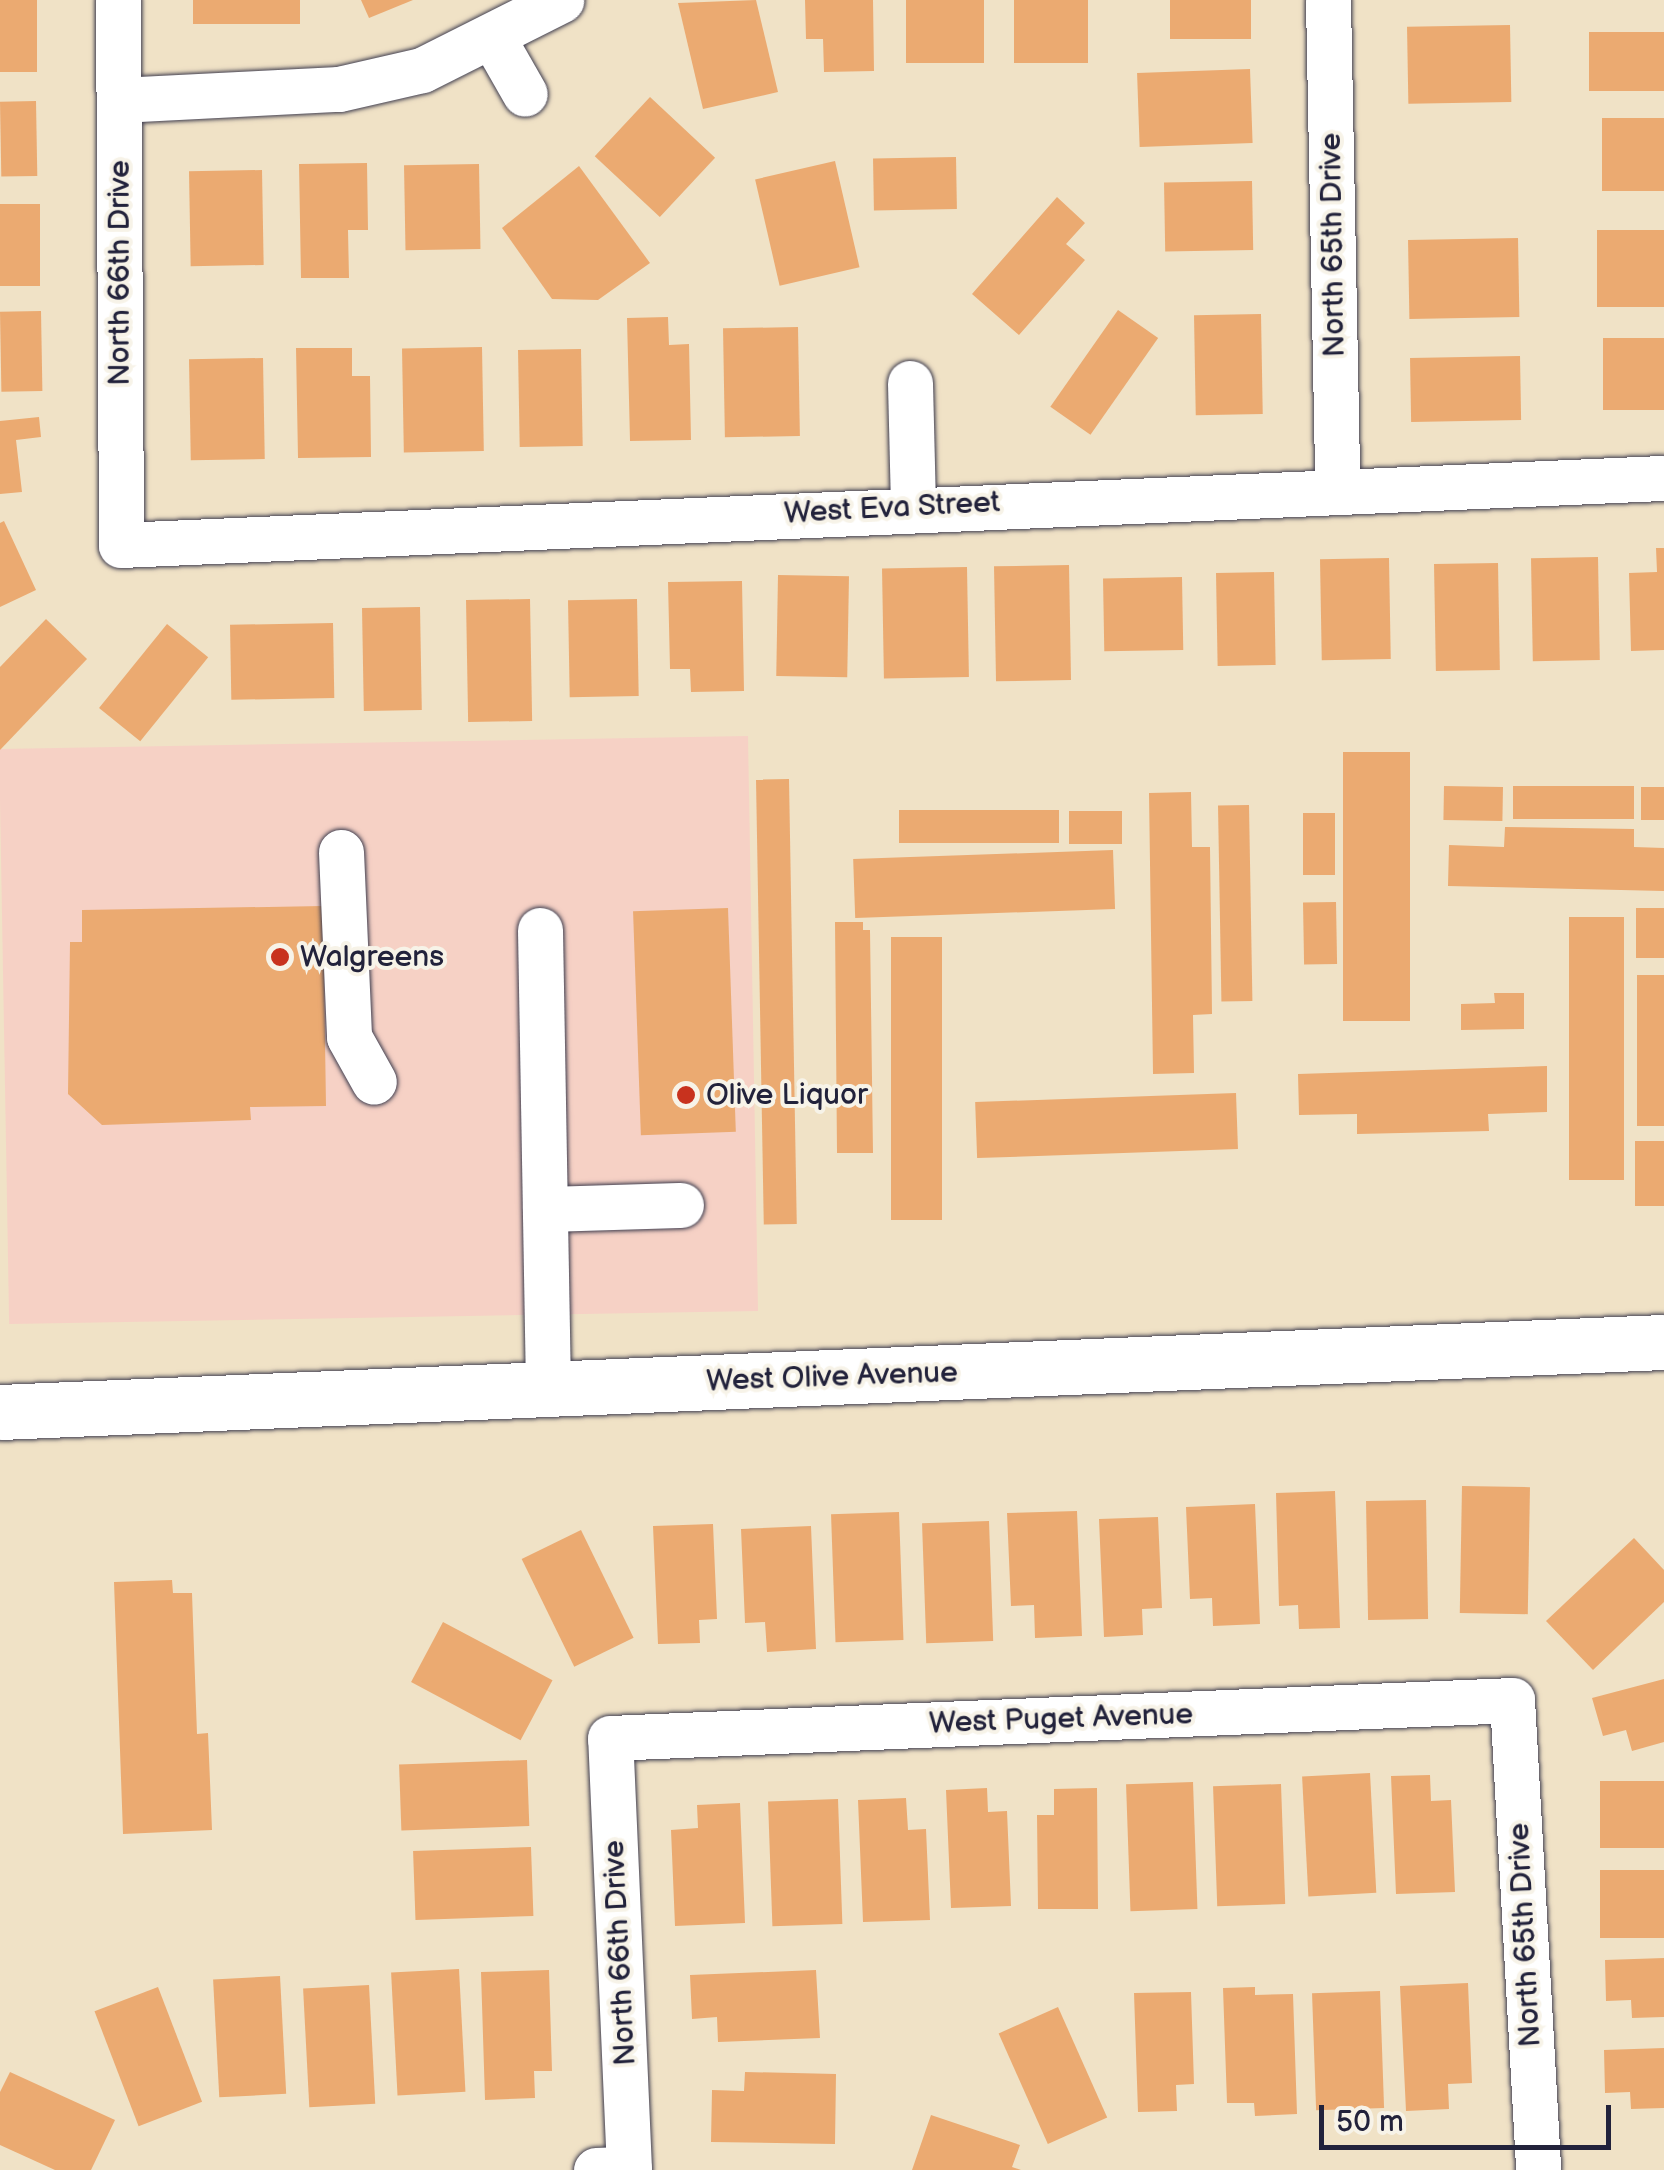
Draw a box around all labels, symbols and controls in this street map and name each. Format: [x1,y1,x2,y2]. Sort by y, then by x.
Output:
street label: North 65th Drive [1313,132,1353,358]
street label: North 66th Drive [102,160,138,386]
street label: West Eva Street [783,484,1001,532]
place label: Walgreens [300,939,444,975]
marker: Walgreens [269,946,291,968]
place label: Olive Liquor [706,1077,868,1113]
marker: Olive Liquor [675,1084,697,1106]
street label: West Olive Avenue [706,1355,958,1399]
street label: West Puget Avenue [928,1696,1194,1742]
street label: North 65th Drive [1501,1822,1549,2048]
street label: North 66th Drive [596,1839,644,2067]
scale bar [1324,2085,1616,2147]
text: 50 m [1336,2104,1404,2140]

